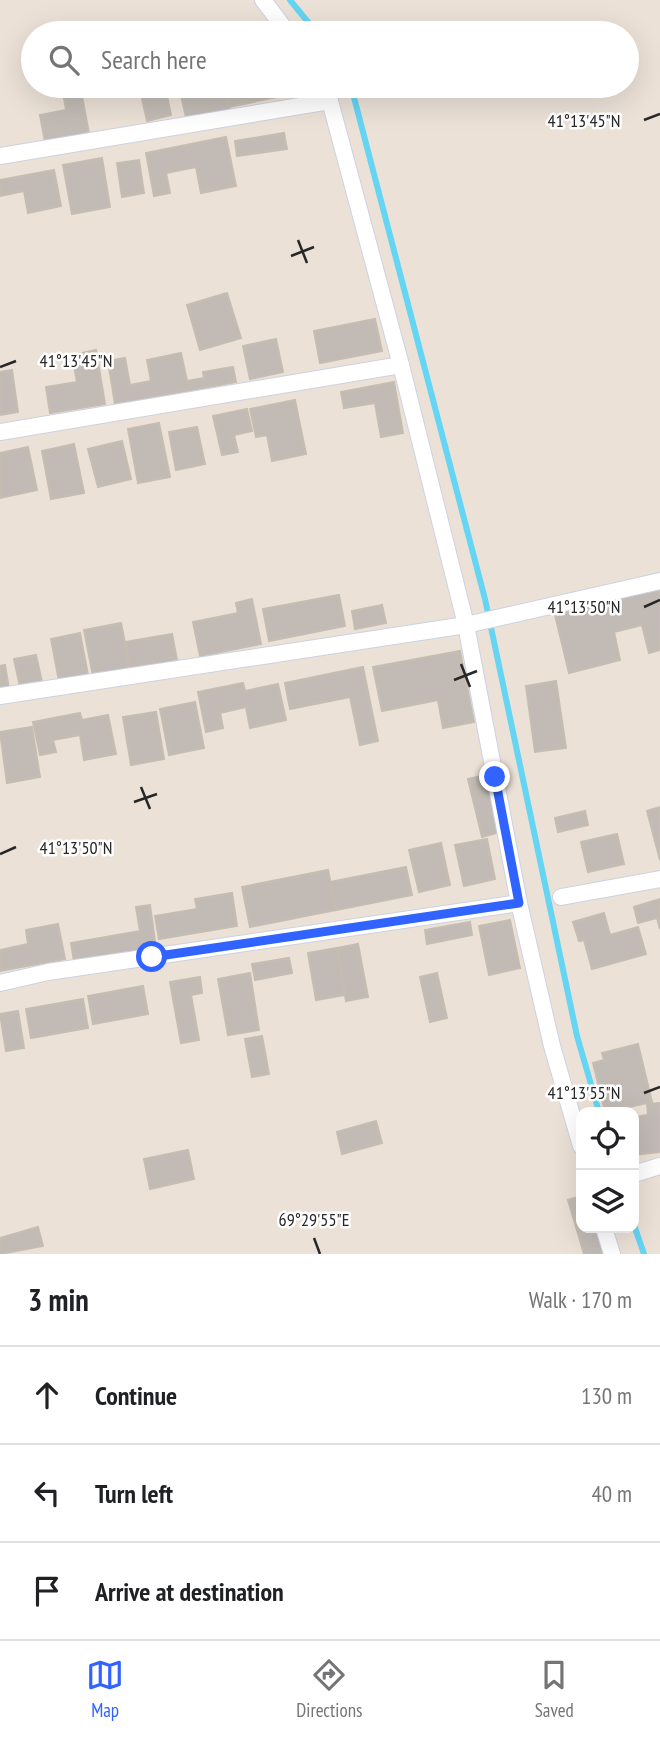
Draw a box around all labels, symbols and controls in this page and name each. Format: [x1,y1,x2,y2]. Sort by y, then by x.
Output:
search box [21,21,639,98]
icon: search [45,41,83,79]
text: Search here [101,43,207,76]
text: 41°13'45"N [548,109,620,132]
text: 41°13'45"N [40,349,112,372]
text: 41°13'50"N [548,595,620,618]
route end [479,761,510,792]
text: 41°13'50"N [40,836,112,859]
route start [136,941,167,972]
text: 41°13'55"N [548,1081,620,1104]
map controls [576,1107,639,1233]
button: locate [576,1107,639,1170]
button: layers [576,1170,639,1233]
text: 69°29'55"E [279,1208,349,1231]
text: 3 min [28,1280,89,1319]
text: Walk · 170 m [529,1285,632,1314]
icon: ahead [28,1376,66,1414]
text: Continue [95,1379,177,1412]
text: 130 m [581,1381,632,1410]
icon: left [28,1474,66,1512]
text: Turn left [95,1477,173,1510]
text: 40 m [591,1479,632,1508]
icon: arrive [28,1572,66,1610]
text: Arrive at destination [95,1575,284,1608]
tab: Map [86,1656,124,1722]
tab: Directions [296,1656,362,1722]
tab: Saved [535,1656,574,1722]

